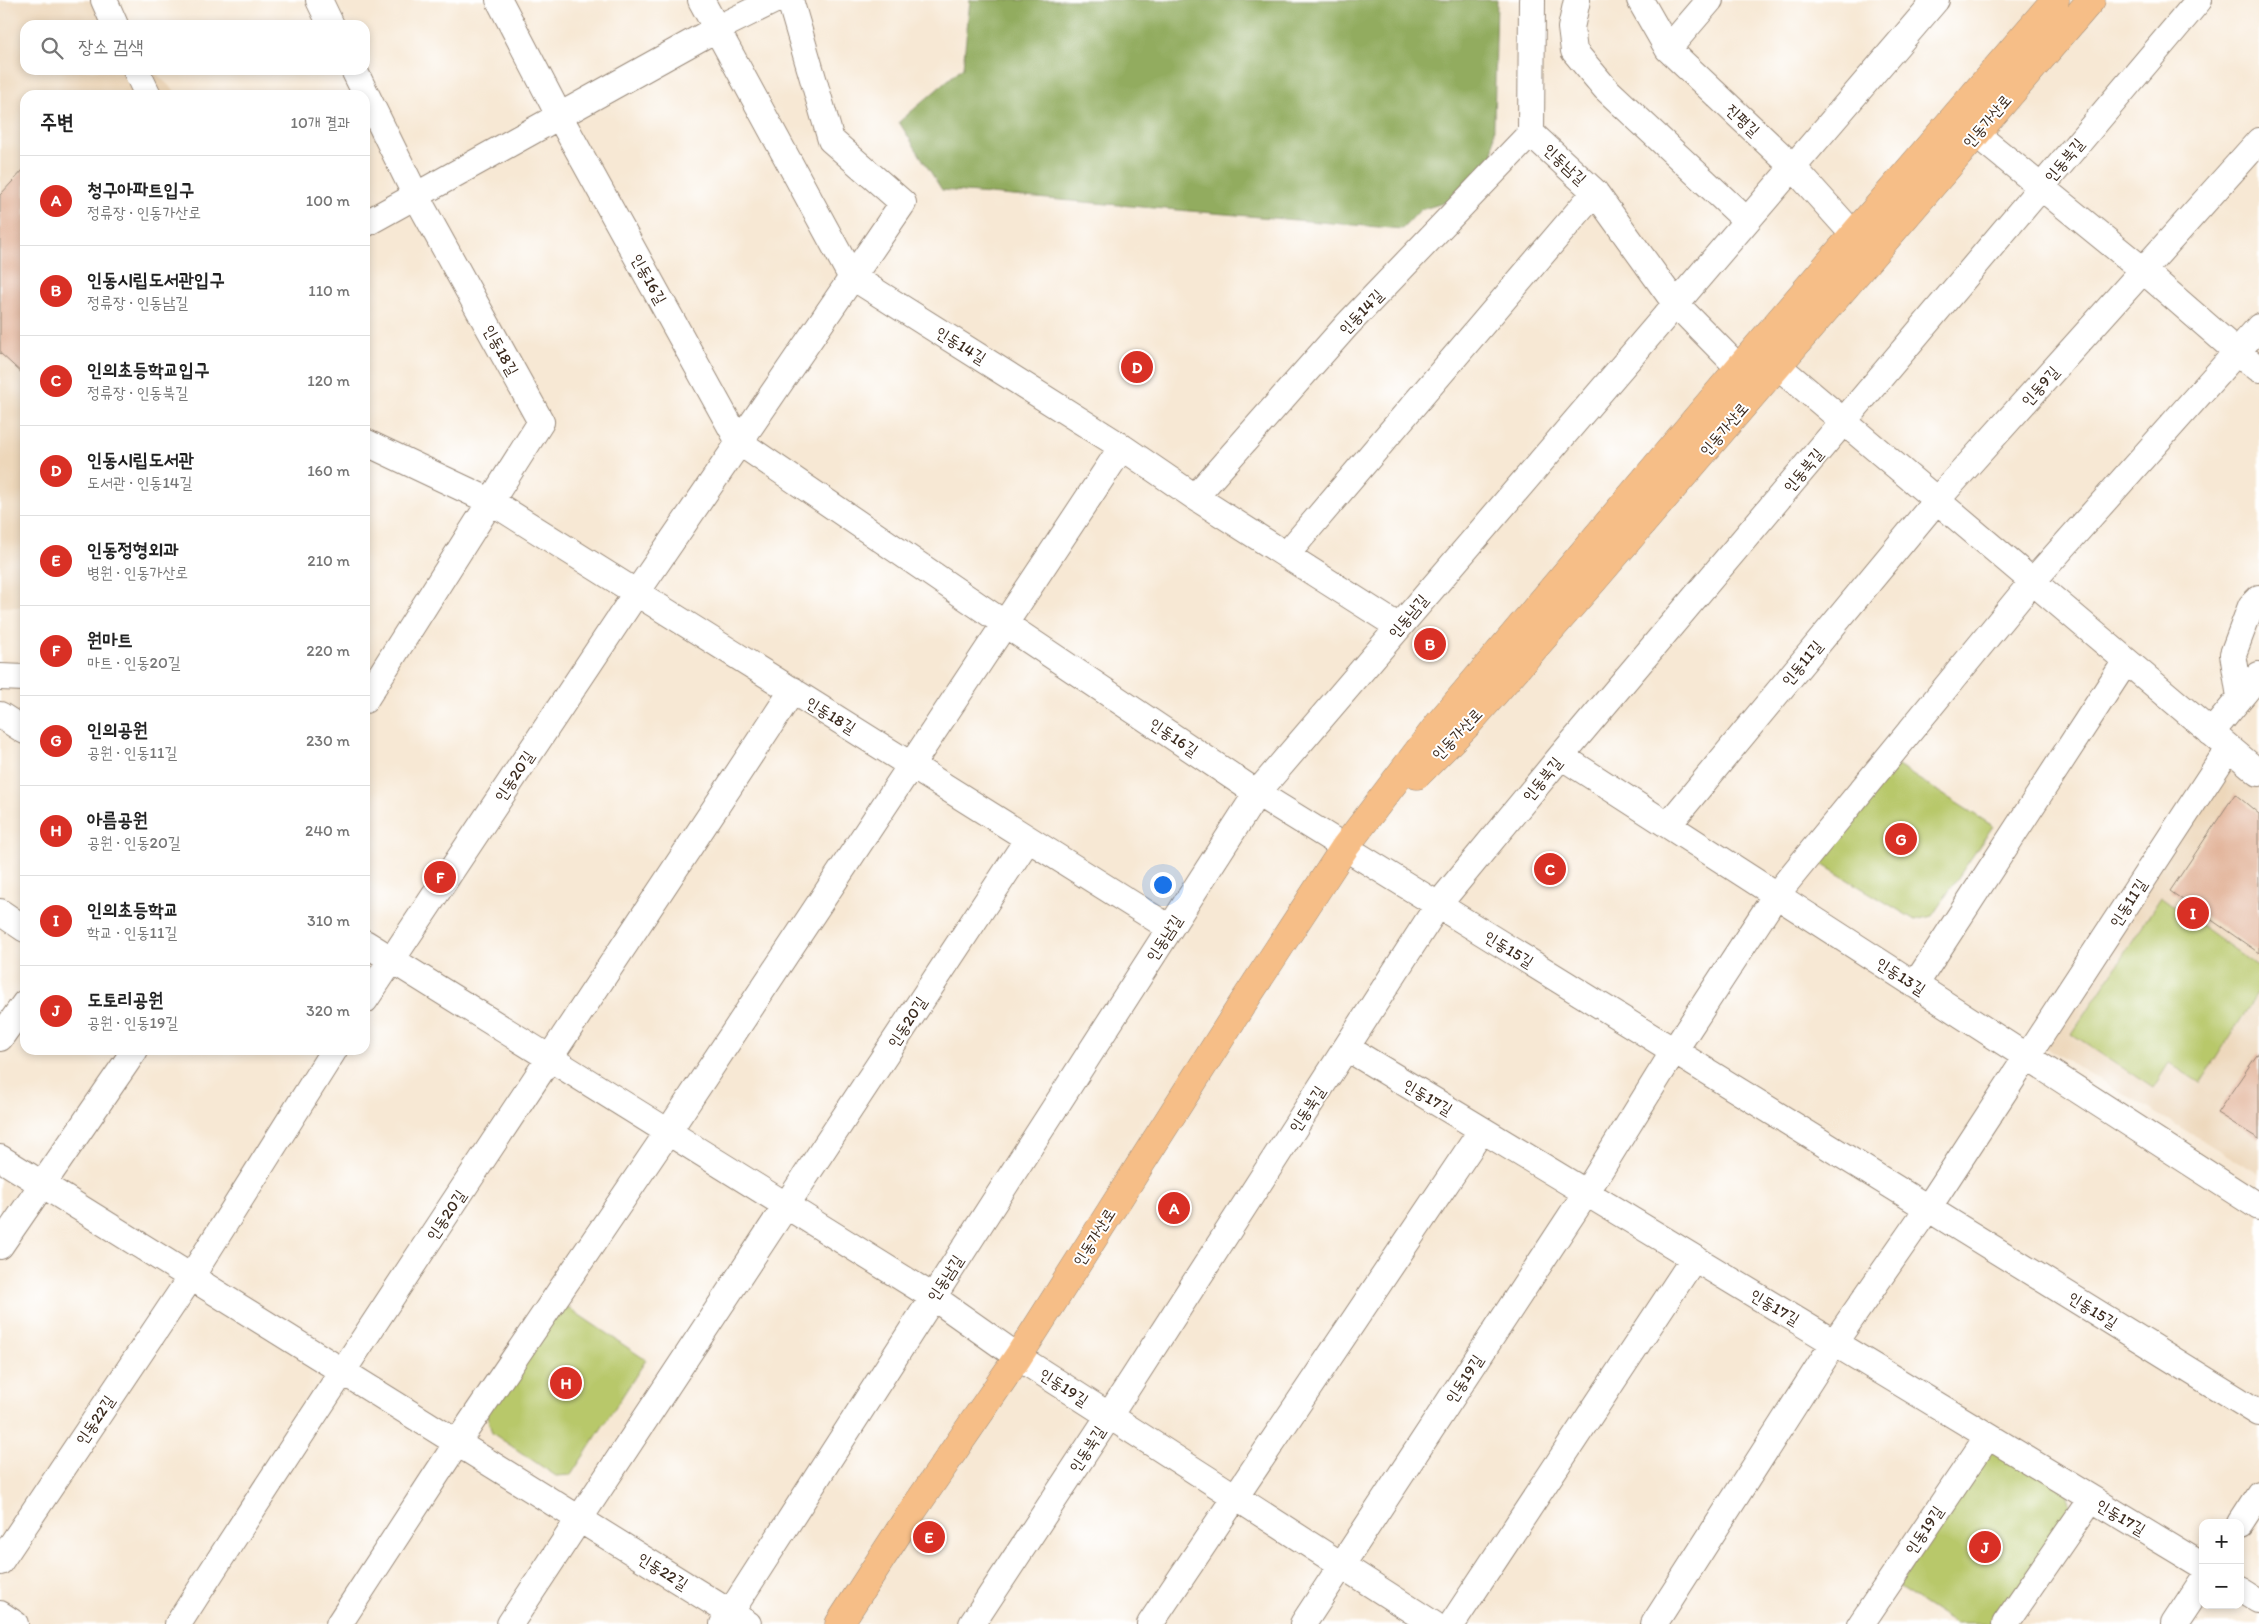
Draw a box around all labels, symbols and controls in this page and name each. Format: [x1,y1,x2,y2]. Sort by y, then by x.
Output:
search box [20,20,370,75]
icon: search [38,34,66,62]
text: 장소 검색 [78,35,143,58]
street label: 인동가산로 [1959,90,2015,152]
street label: 진평길 [1722,100,1764,140]
text: 주변 [40,109,74,134]
text: 10개 결과 [290,113,350,132]
street label: 인동북길 [2040,134,2088,186]
street label: 인동남길 [1540,139,1590,189]
text: 청구아파트입구 [87,178,194,201]
text: A [51,191,61,210]
text: 100 m [306,191,350,210]
text: 정류장 · 인동가산로 [87,203,201,222]
street label: 인동16길 [627,251,671,308]
text: 인동시립도서관입구 [87,268,225,291]
text: B [51,281,61,300]
text: 110 m [308,281,350,300]
street label: 인동14길 [1335,285,1387,339]
text: 정류장 · 인동남길 [87,293,188,312]
street label: 인동18길 [479,321,523,379]
street label: 인동14길 [932,322,990,368]
pin: D [1121,348,1153,386]
text: 인의초등학교입구 [87,358,209,381]
street label: 인동9길 [2017,362,2063,410]
text: C [51,371,61,390]
text: 120 m [307,371,350,390]
text: 정류장 · 인동북길 [87,383,188,402]
street label: 인동가산로 [1696,398,1752,460]
street label: 인동북길 [1779,444,1827,496]
text: 인동시립도서관 [87,448,194,471]
text: D [51,461,61,480]
text: 160 m [307,461,350,480]
text: 도서관 · 인동14길 [87,473,192,492]
text: 인동정형외과 [87,538,179,561]
text: E [52,551,60,570]
text: 210 m [307,551,350,570]
text: 병원 · 인동가산로 [87,563,188,582]
street label: 인동남길 [1384,590,1432,642]
pin: B [1414,625,1446,663]
text: 원마트 [87,628,133,651]
street label: 인동11길 [1778,636,1827,690]
text: F [52,641,60,660]
text: 220 m [306,641,350,660]
text: 마트 · 인동20길 [87,653,181,672]
street label: 인동18길 [803,692,859,738]
street label: 인동가산로 [1428,704,1486,764]
street label: 인동16길 [1146,714,1202,760]
text: 인의공원 [87,718,148,741]
text: G [50,731,62,750]
text: 230 m [306,731,350,750]
text: 공원 · 인동11길 [87,743,177,762]
street label: 인동20길 [490,747,538,805]
street label: 인동북길 [1518,753,1566,805]
text: 아름공원 [87,808,148,831]
pin: G [1885,820,1917,858]
text: H [50,821,62,840]
text: 240 m [305,821,350,840]
text: 공원 · 인동20길 [87,833,181,852]
pin: C [1534,850,1566,888]
pin: F [424,858,456,896]
your location [1150,872,1176,898]
street label: 인동11길 [2105,875,2151,931]
pin: I [2177,894,2209,932]
text: 인의초등학교 [87,898,179,921]
text: I [53,911,59,930]
text: 310 m [307,911,350,930]
street label: 인동남길 [1142,911,1186,965]
text: 학교 · 인동11길 [87,923,177,942]
street label: 인동15길 [1481,927,1537,972]
street label: 인동13길 [1873,953,1929,999]
text: 도토리공원 [87,988,163,1011]
street label: 인동20길 [884,993,931,1051]
text: J [52,1001,60,1020]
text: 320 m [306,1001,350,1020]
text: 공원 · 인동19길 [87,1013,178,1032]
street label: 인동17길 [1400,1075,1456,1119]
street label: 인동북길 [1285,1082,1329,1136]
street label: 인동20길 [422,1186,470,1244]
pin: A [1158,1189,1190,1227]
street label: 인동가산로 [1069,1205,1119,1269]
street label: 인동남길 [923,1251,967,1305]
street label: 인동17길 [1747,1285,1803,1329]
street label: 인동15길 [2065,1288,2121,1333]
street label: 인동19길 [1441,1351,1487,1407]
pin: H [550,1364,582,1402]
street label: 인동19길 [1036,1364,1092,1410]
street label: 인동22길 [72,1392,118,1448]
street label: 인동북길 [1065,1422,1109,1476]
street label: 인동17길 [2093,1495,2149,1539]
street label: 인동19길 [1901,1502,1947,1558]
pin: E [913,1518,945,1556]
map controls [2199,1519,2244,1609]
button: + [2199,1519,2244,1564]
pin: J [1969,1528,2001,1566]
street label: 인동22길 [634,1548,692,1594]
button: − [2199,1564,2244,1609]

